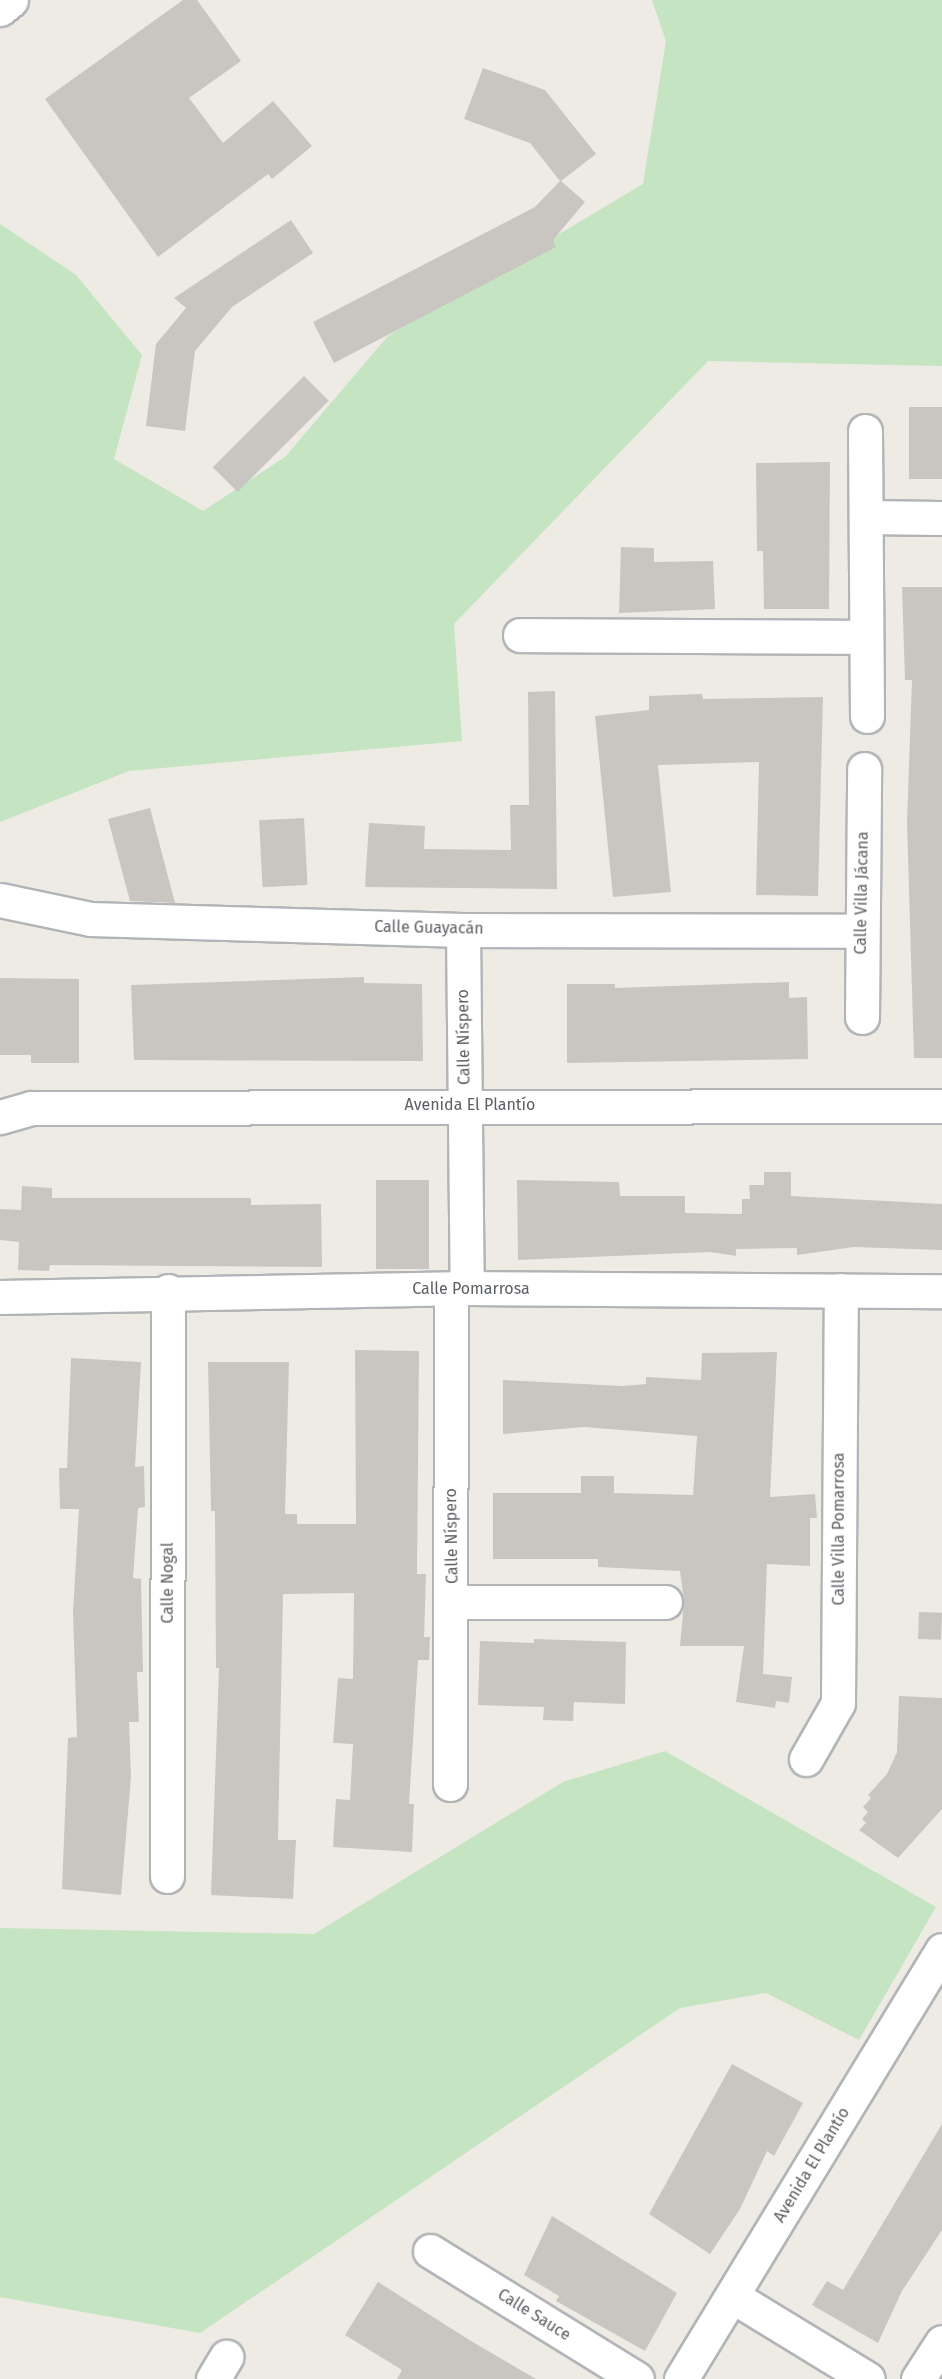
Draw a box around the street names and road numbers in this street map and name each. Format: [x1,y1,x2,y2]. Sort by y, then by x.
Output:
street label: Calle Villa Jácana [851,831,873,955]
street label: Calle Guayacán [374,917,484,939]
street label: Calle Níspero [454,989,474,1085]
street label: Avenida El Plantío [405,1095,535,1115]
street label: Calle Pomarrosa [412,1279,530,1299]
street label: Calle Villa Pomarrosa [829,1452,849,1606]
street label: Calle Níspero [442,1488,462,1584]
street label: Calle Nogal [158,1542,178,1624]
street label: Avenida El Plantío [770,2104,854,2226]
street label: Calle Sauce [494,2285,574,2345]

